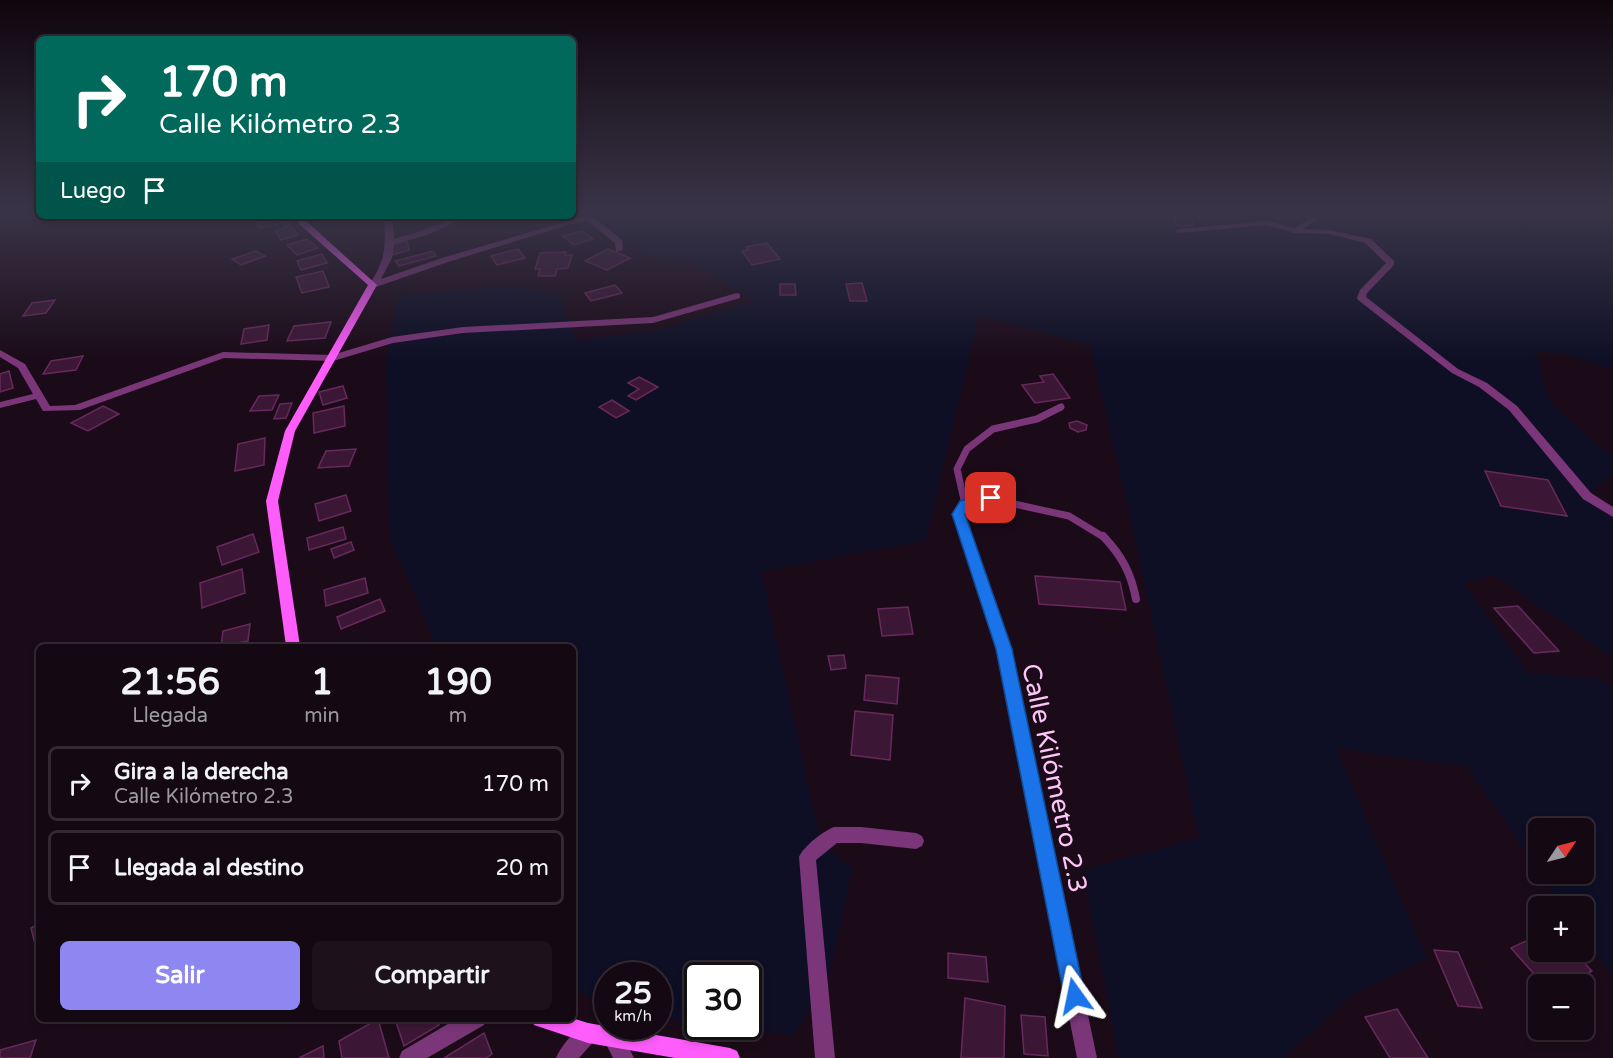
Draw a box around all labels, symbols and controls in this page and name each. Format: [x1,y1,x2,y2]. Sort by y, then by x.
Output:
text: 170 m [159,57,288,108]
icon: right [60,60,138,138]
text: Calle Kilómetro 2.3 [159,108,401,141]
icon: arrive [138,174,171,207]
text: Luego [60,178,126,204]
pin [965,472,1016,523]
icon: arrive [974,481,1007,514]
text: 21:56 [120,661,220,704]
text: 1 [311,661,333,704]
text: 190 [424,661,492,704]
street label: Calle Kilómetro 2.3 [1015,661,1094,895]
text: Llegada [132,704,208,728]
text: min [304,704,340,728]
text: m [449,704,467,728]
text: Gira a la derecha [114,759,289,785]
icon: right [63,767,96,800]
text: 170 m [482,771,549,797]
text: Calle Kilómetro 2.3 [114,785,294,809]
north arrow [1528,818,1594,884]
map controls [1528,818,1594,1040]
icon: arrive [63,851,96,884]
text: Llegada al destino [114,855,304,881]
text: 20 m [495,855,549,881]
button: + [1528,896,1594,962]
button: Salir [60,941,300,1010]
button: Compartir [312,941,552,1010]
speed limit sign: 30 [684,962,762,1040]
position arrow [1043,964,1107,1028]
button: − [1528,974,1594,1040]
text: 25 [614,975,652,1012]
text: km/h [614,1007,652,1025]

